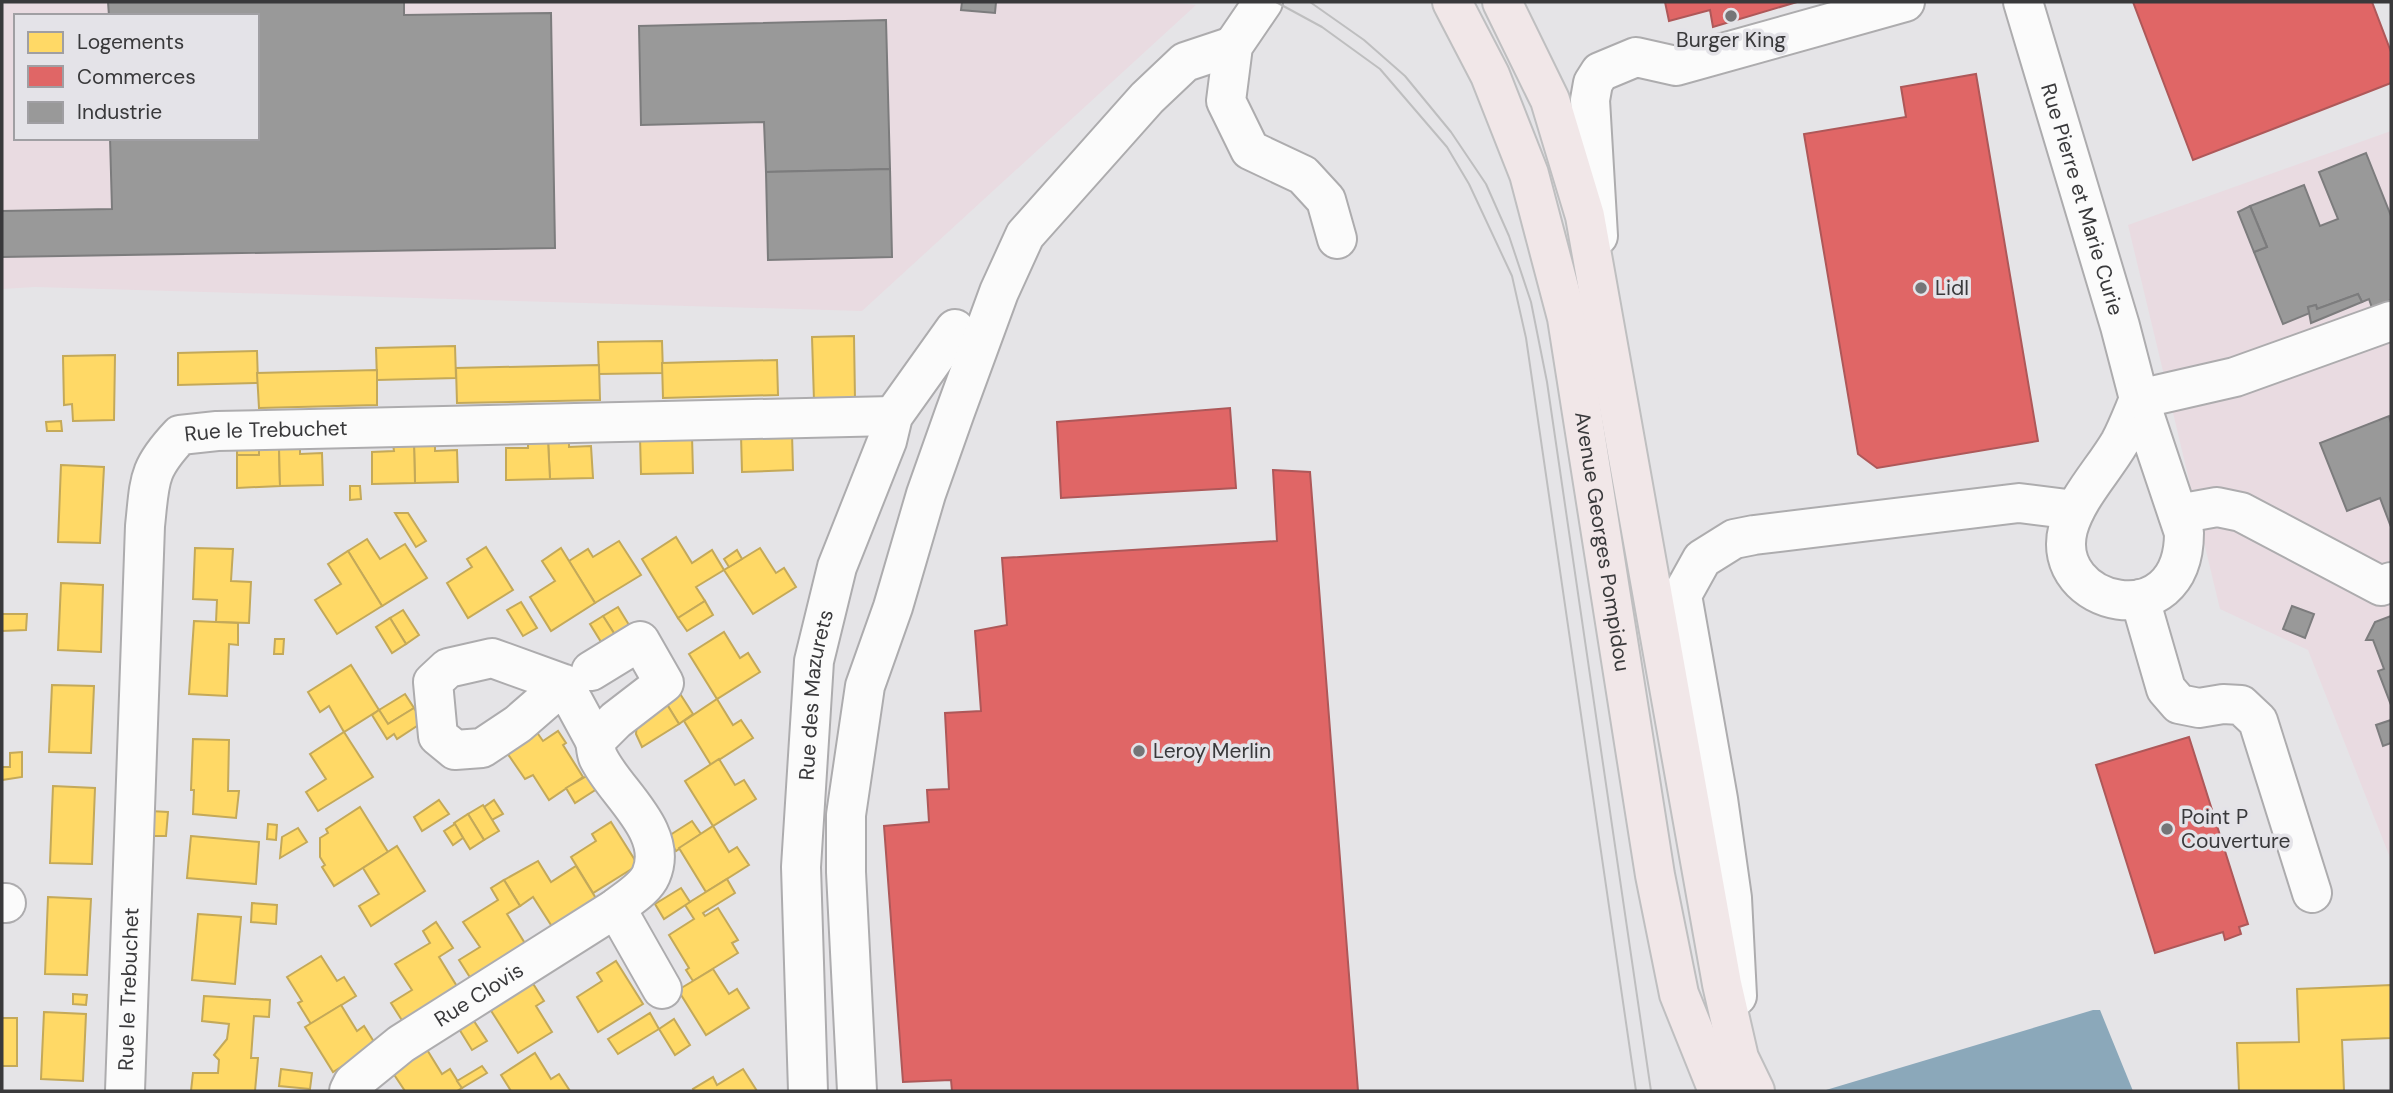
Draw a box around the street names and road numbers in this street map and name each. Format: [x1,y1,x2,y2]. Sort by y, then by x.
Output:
street label: Rue Pierre et Marie Curie [2034,80,2130,319]
street label: Avenue Georges Pompidou [1568,410,1637,674]
street label: Rue le Trebuchet [183,414,348,448]
street label: Rue des Mazurets [793,607,840,781]
street label: Rue le Trebuchet [112,907,145,1071]
street label: Rue Clovis [429,956,529,1033]

